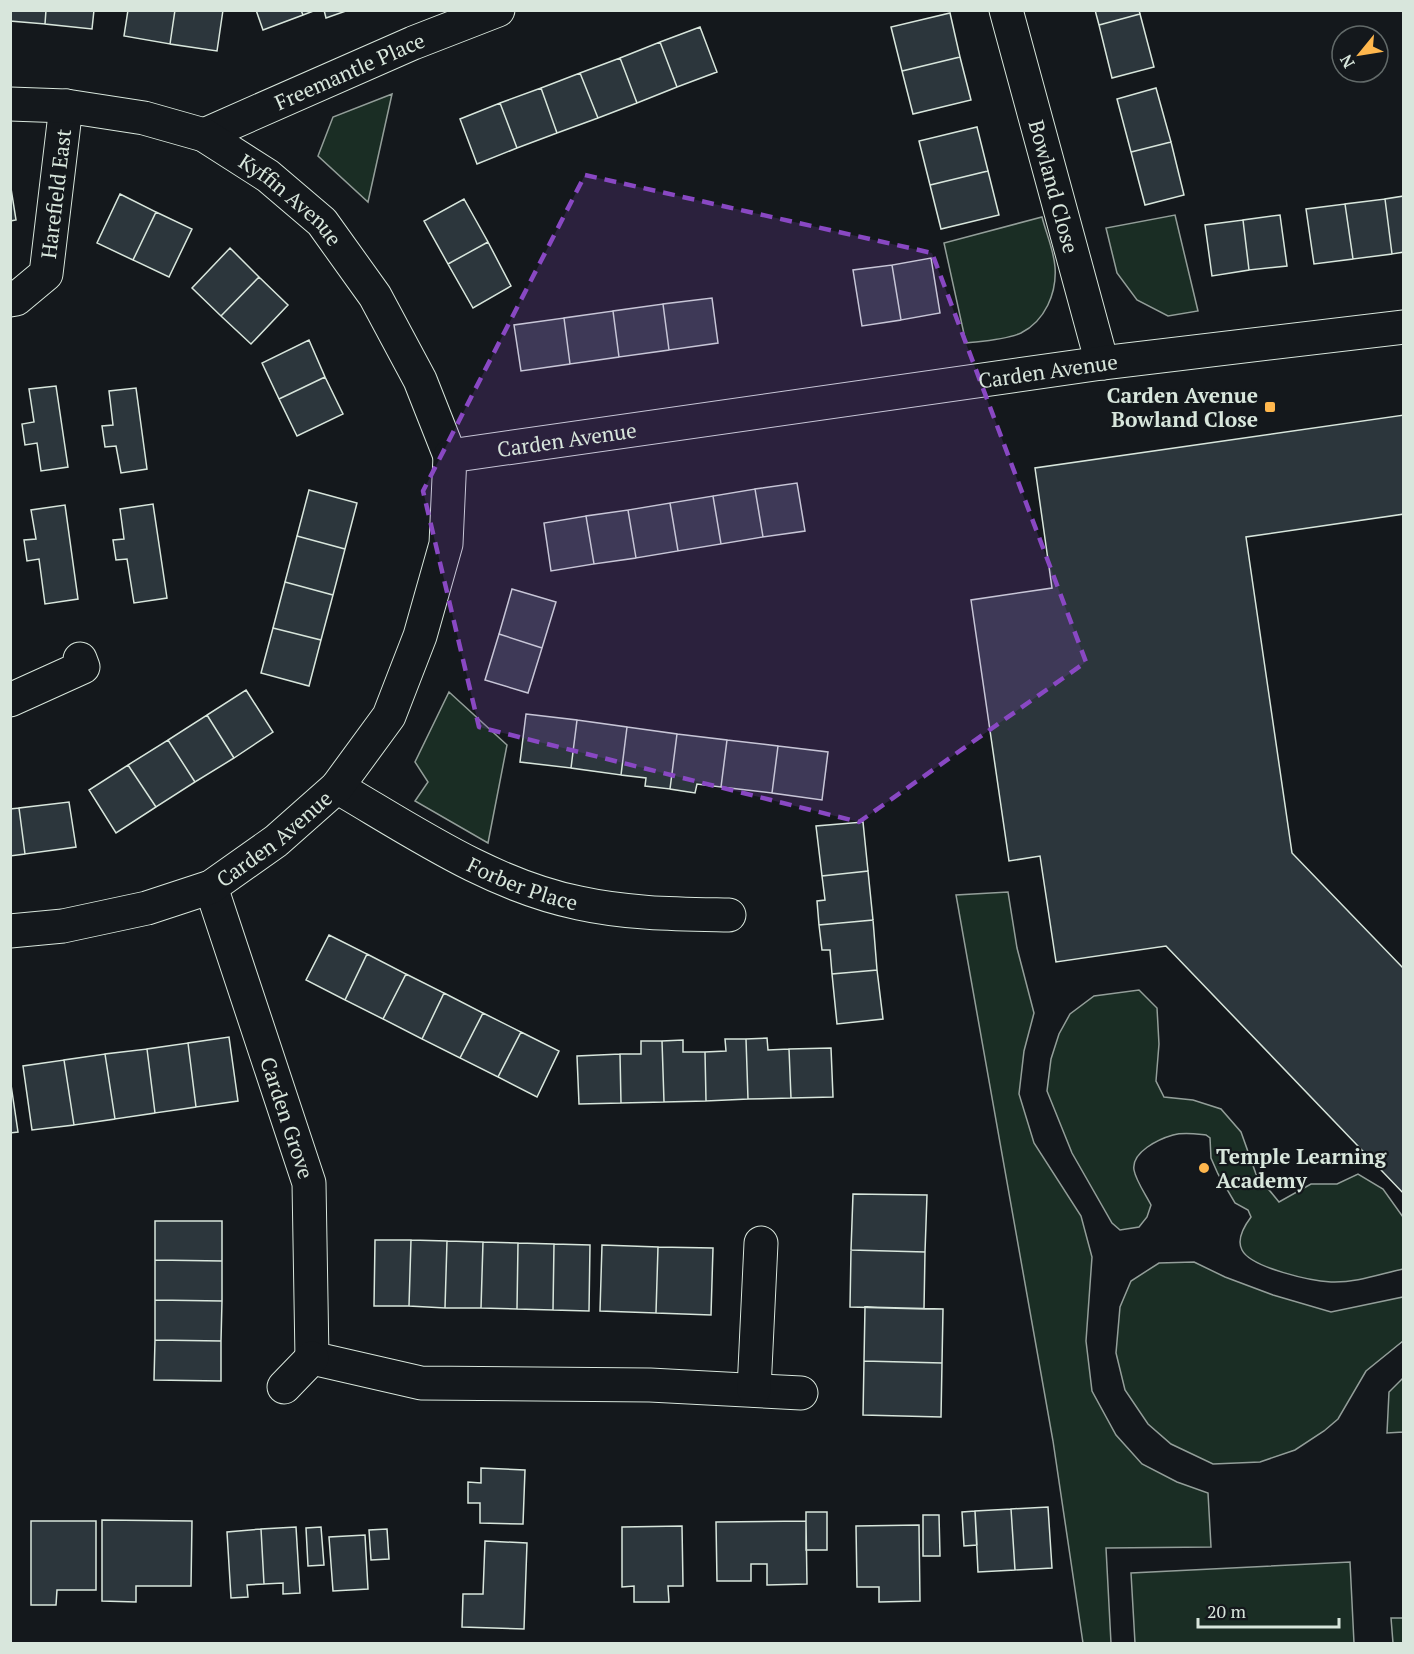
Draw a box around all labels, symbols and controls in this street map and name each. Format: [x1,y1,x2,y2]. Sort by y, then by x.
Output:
north arrow [1330,24,1390,84]
street label: Freemantle Place [270,26,429,116]
text: N [1334,51,1360,72]
street label: Bowland Close [1023,117,1086,256]
street label: Harefield East [34,127,77,260]
street label: Kyffin Avenue [234,147,349,251]
street label: Carden Avenue [976,347,1119,395]
place label: Carden Avenue Bowland Close [1107,381,1258,433]
marker: Carden Avenue Bowland Close [1263,400,1277,414]
street label: Carden Avenue [495,416,638,463]
street label: Carden Avenue [210,784,338,893]
street label: Forber Place [463,850,580,916]
street label: Carden Grove [254,1053,321,1182]
place label: Temple Learning Academy [1216,1142,1388,1194]
marker: Temple Learning Academy [1197,1161,1211,1175]
scale bar [1198,1591,1339,1629]
text: 20 m [1207,1599,1247,1623]

